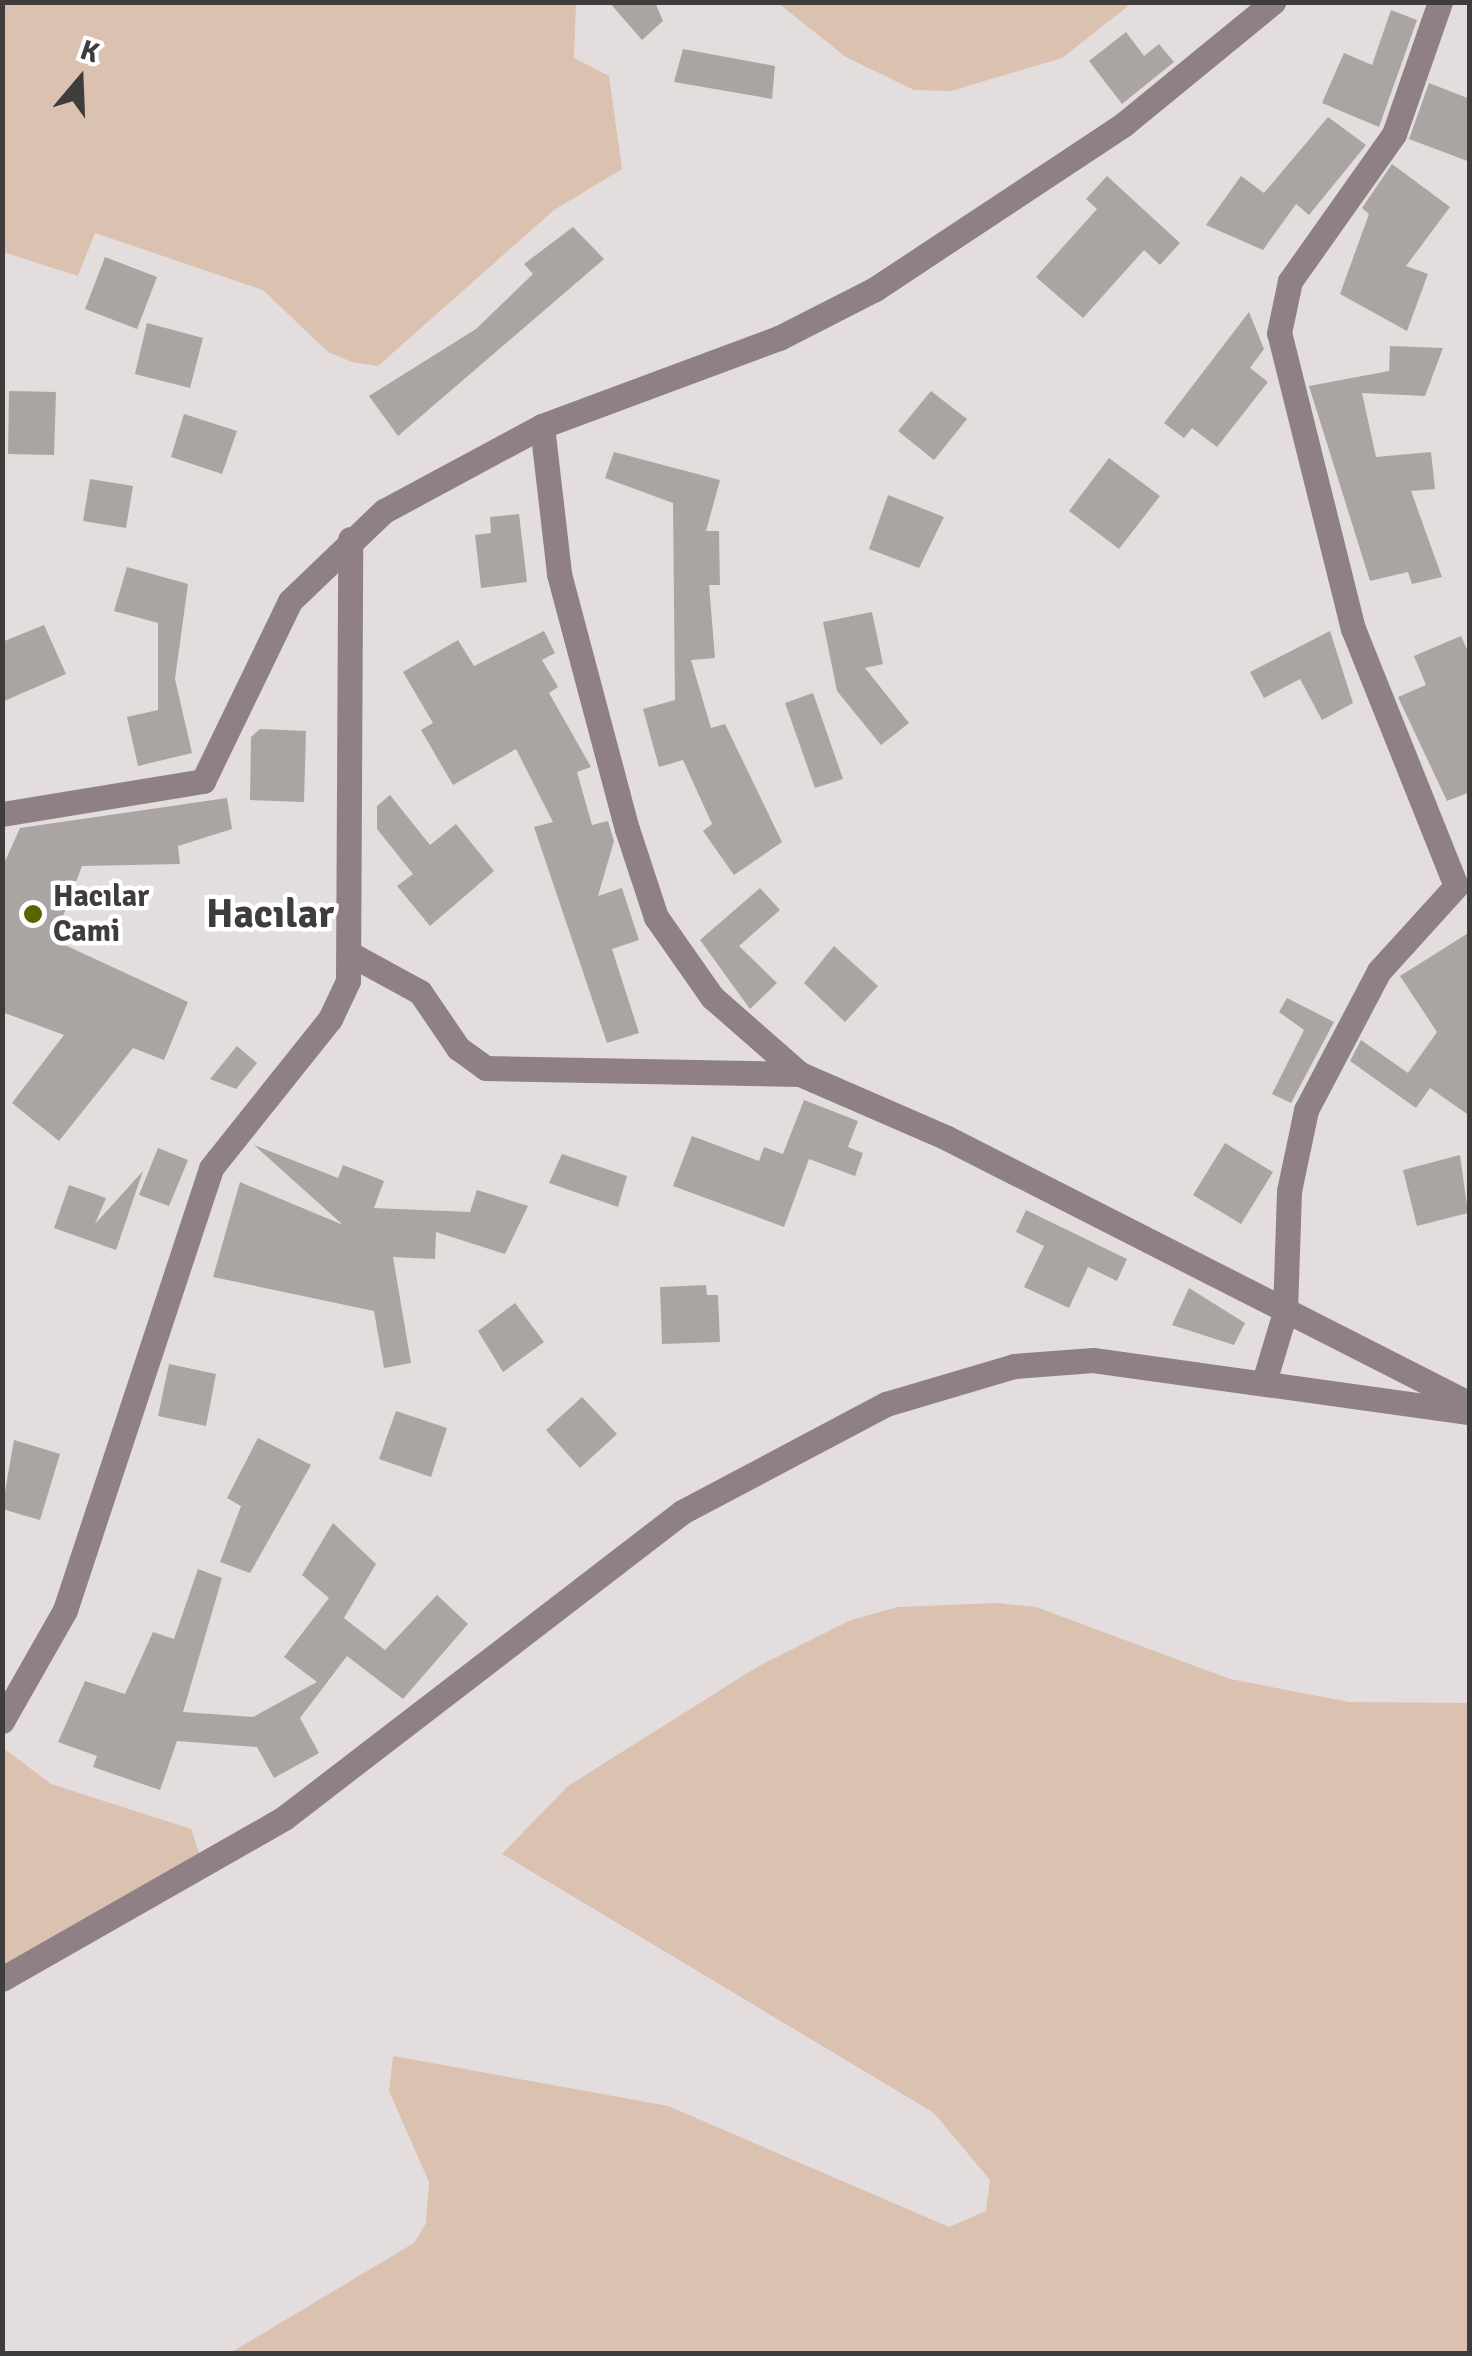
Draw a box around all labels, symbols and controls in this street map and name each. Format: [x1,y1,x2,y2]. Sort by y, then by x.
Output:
north arrow [30,30,130,130]
text: K [76,33,104,71]
place label: Hacılar Cami [53,879,149,950]
district label: Hacılar [206,890,334,938]
marker: Hacılar Cami [22,903,44,925]

